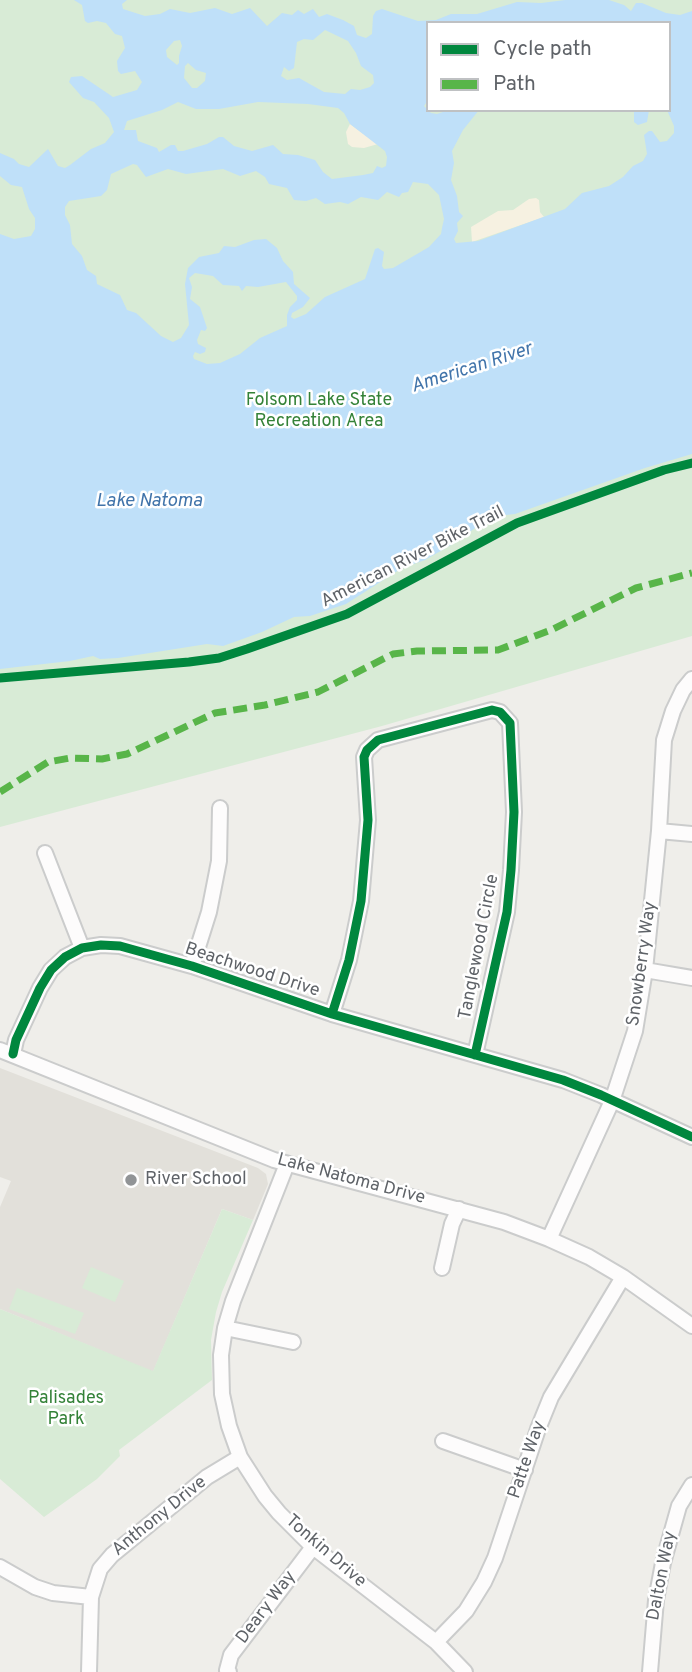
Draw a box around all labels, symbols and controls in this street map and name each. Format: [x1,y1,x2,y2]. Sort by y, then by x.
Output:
legend [426,21,671,112]
text: Cycle path [493,36,592,63]
text: Path [493,71,536,98]
water label: American River [408,339,536,399]
park label: Folsom Lake State Recreation Area [246,390,392,432]
water label: Lake Natoma [96,491,202,513]
street label: American River Bike Trail [318,502,508,614]
street label: Tanglewood Circle [455,872,505,1022]
street label: Snowberry Way [624,900,662,1028]
street label: Beachwood Drive [182,939,322,1003]
street label: Lake Natoma Drive [275,1150,427,1210]
place label: River School [145,1169,247,1191]
marker: River School [123,1172,139,1188]
park label: Palisades Park [28,1388,104,1430]
street label: Patte Way [505,1418,551,1502]
street label: Anthony Drive [108,1472,212,1562]
street label: Tonkin Drive [280,1511,370,1593]
street label: Dalton Way [644,1529,682,1623]
street label: Deary Way [233,1567,301,1649]

